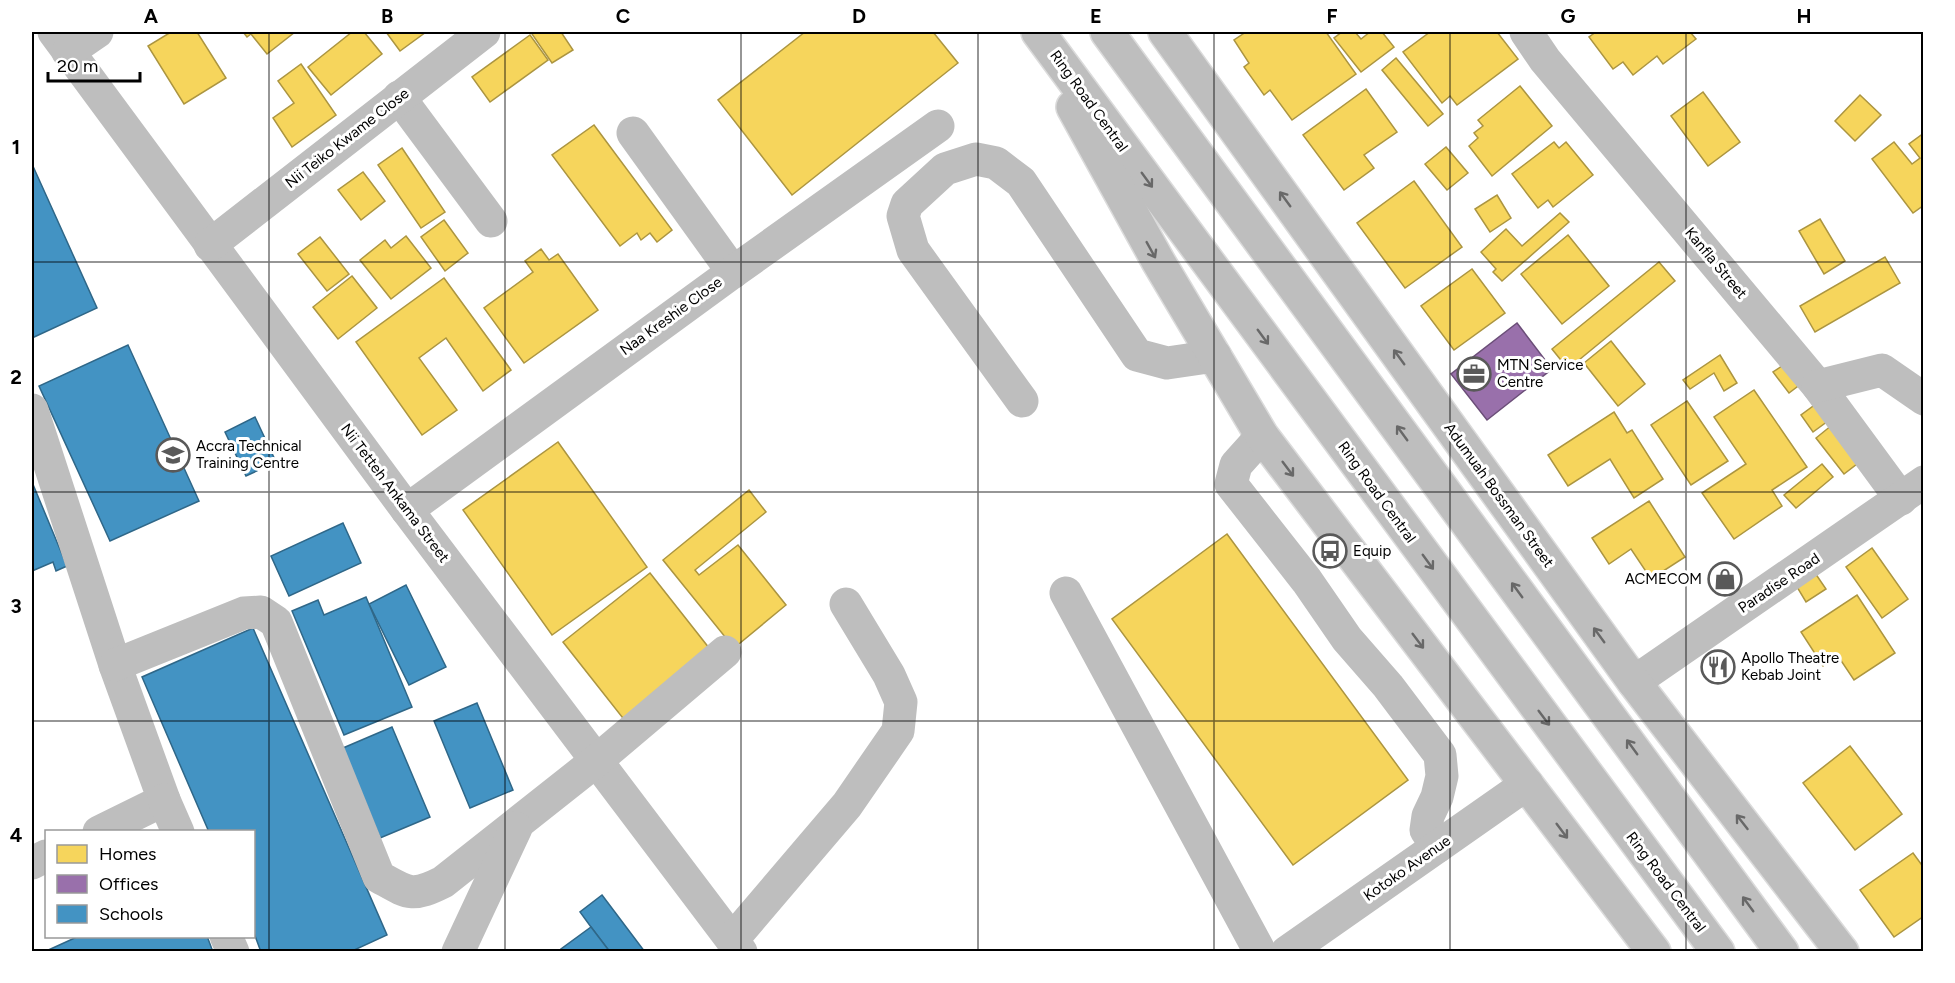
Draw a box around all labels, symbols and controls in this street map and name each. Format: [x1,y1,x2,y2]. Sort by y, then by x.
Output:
text: A [144,4,159,28]
text: B [381,4,393,28]
text: C [616,4,630,28]
text: D [852,4,866,28]
text: E [1090,4,1102,28]
text: F [1326,4,1338,28]
text: G [1561,4,1576,28]
text: H [1797,4,1812,28]
scale bar [48,45,140,83]
street label: Ring Road Central [1046,47,1132,155]
text: 20 m [57,55,98,77]
street label: Nii Teiko Kwame Close [282,84,412,192]
text: 1 [12,135,20,159]
one-way arrow [1141,172,1153,188]
one-way arrow [1279,191,1292,207]
street label: Kanfla Street [1681,224,1751,302]
one-way arrow [1145,241,1157,258]
street label: Naa Kreshie Close [616,273,726,359]
one-way arrow [1256,329,1269,345]
one-way arrow [1393,350,1406,366]
office icon: MTN Service Centre [1456,356,1492,392]
place label: MTN Service Centre [1497,356,1583,391]
text: 2 [10,365,22,389]
street label: Adumuah Bossman Street [1440,419,1558,571]
street label: Nii Tetteh Ankama Street [337,420,453,566]
one-way arrow [1395,425,1408,441]
school or university icon: Accra Technical Training Centre [155,437,191,473]
place label: Accra Technical Training Centre [196,437,302,472]
street label: Ring Road Central [1334,438,1420,546]
one-way arrow [1281,460,1294,476]
bus stop icon: Equip [1312,533,1348,569]
place label: Equip [1353,542,1391,560]
street label: Paradise Road [1735,549,1823,617]
one-way arrow [1422,553,1434,569]
shop icon: ACMECOM [1707,561,1743,597]
place label: ACMECOM [1625,570,1702,588]
one-way arrow [1511,582,1523,598]
text: 3 [10,594,22,618]
one-way arrow [1593,627,1605,643]
one-way arrow [1412,632,1424,648]
restaurant icon: Apollo Theatre Kebab Joint [1700,649,1736,685]
place label: Apollo Theatre Kebab Joint [1741,649,1839,684]
one-way arrow [1538,710,1551,726]
one-way arrow [1626,740,1639,756]
one-way arrow [1736,815,1748,831]
one-way arrow [1556,822,1568,838]
text: 4 [10,823,23,847]
street label: Ring Road Central [1622,828,1710,936]
legend [45,830,255,938]
street label: Kotoko Avenue [1360,831,1454,905]
text: Homes [99,843,157,865]
text: Offices [99,873,158,895]
one-way arrow [1742,897,1754,913]
text: Schools [99,903,163,925]

